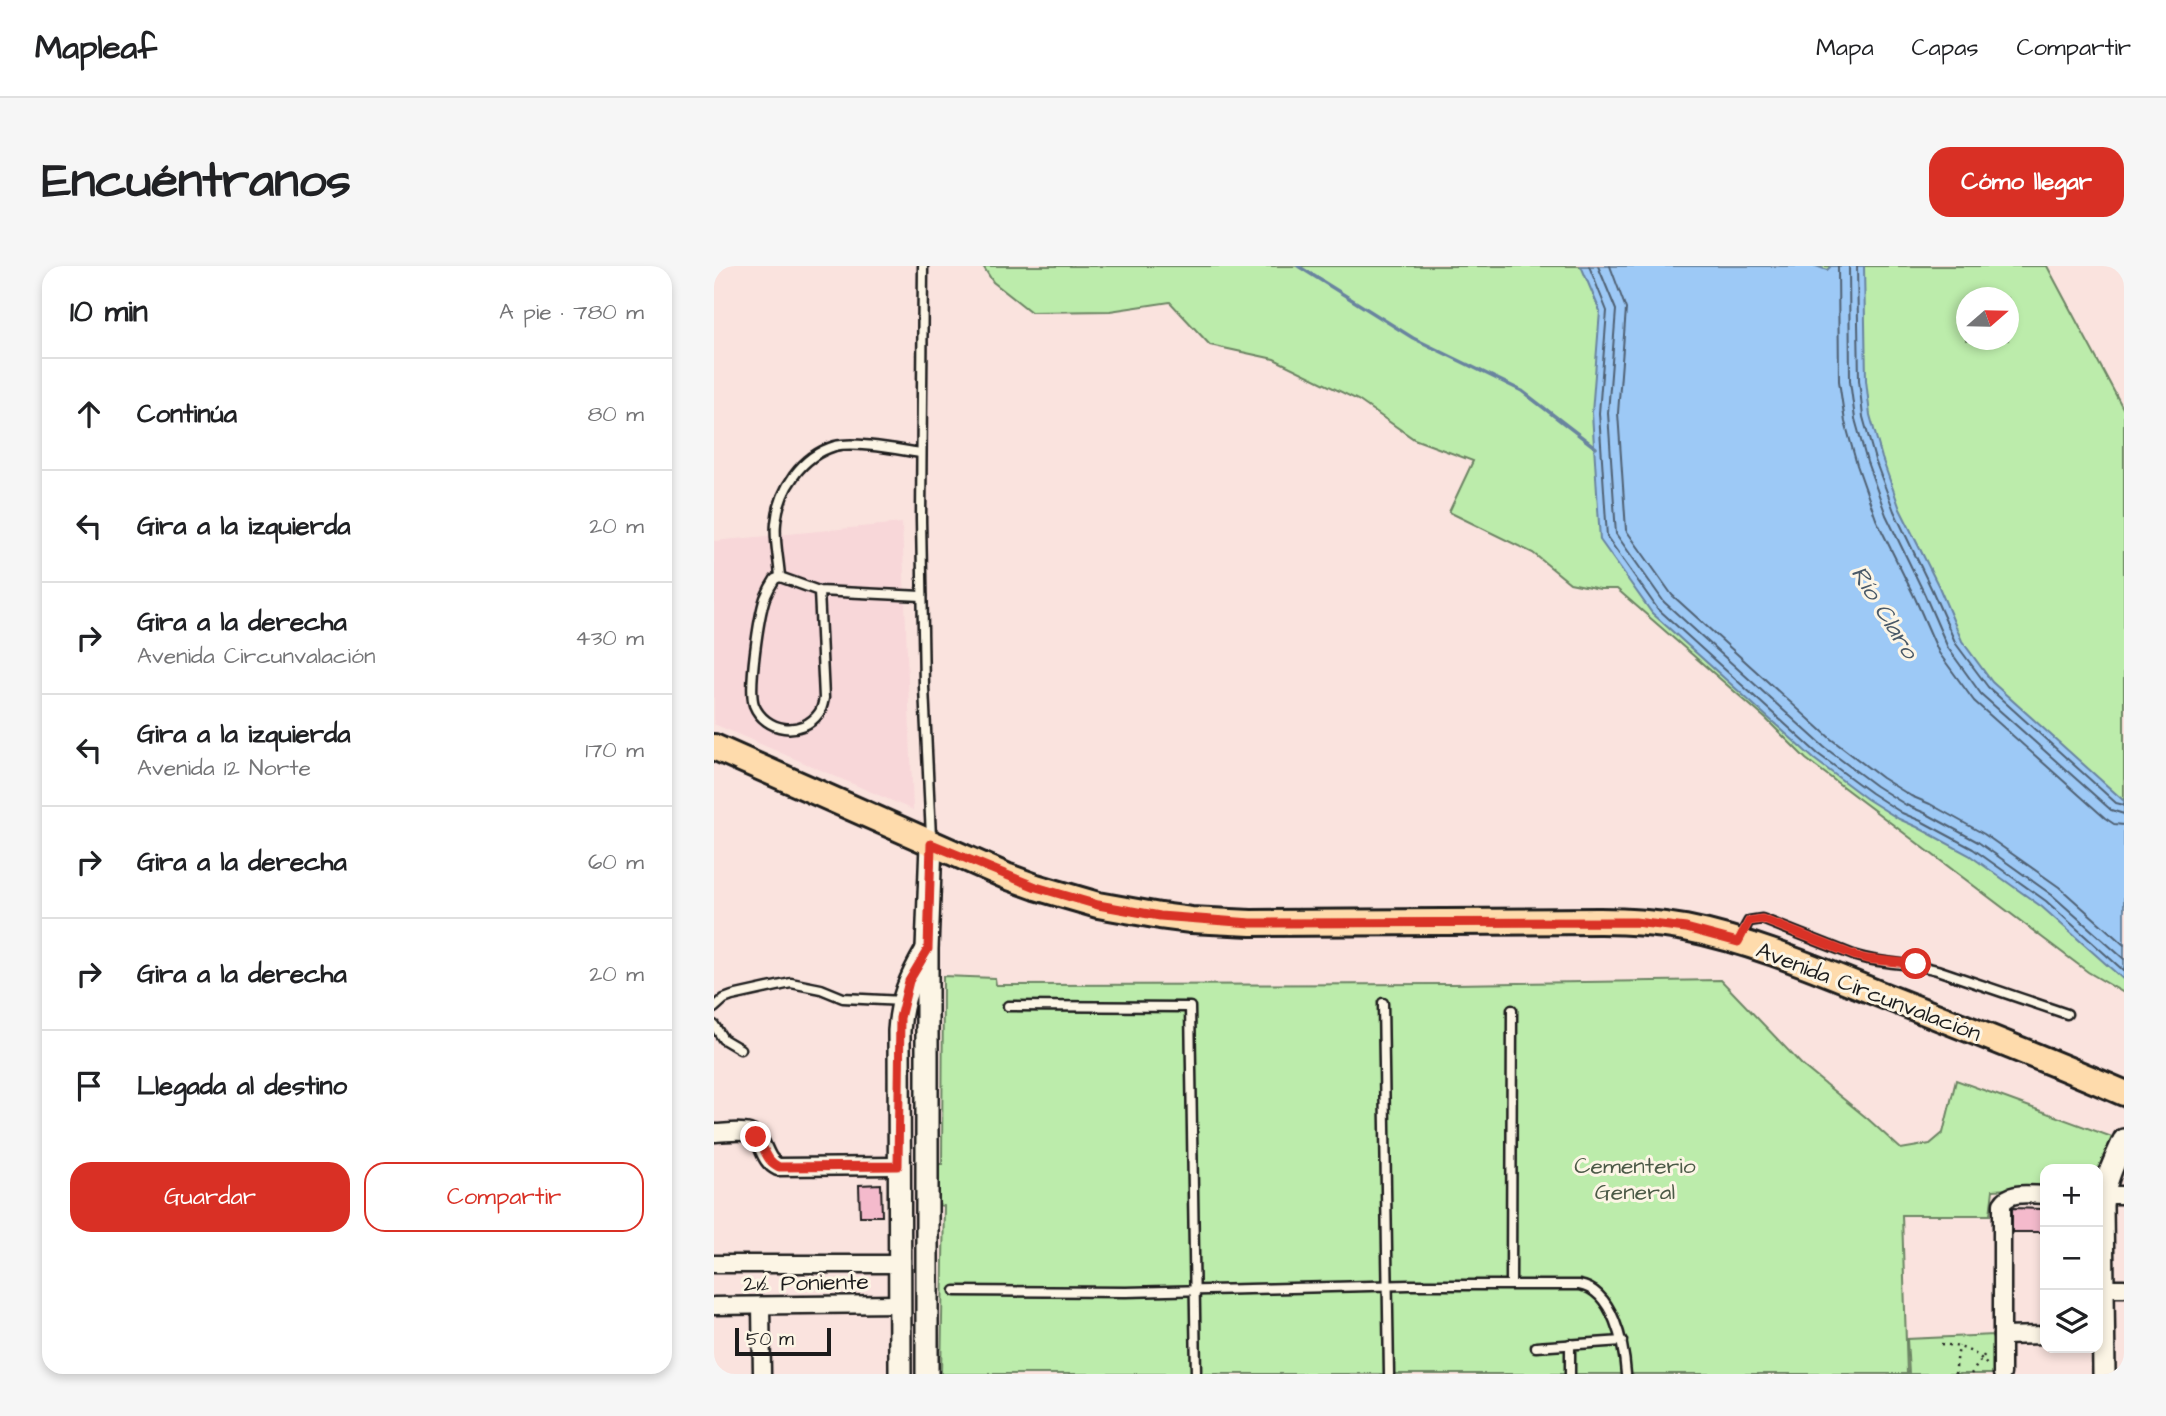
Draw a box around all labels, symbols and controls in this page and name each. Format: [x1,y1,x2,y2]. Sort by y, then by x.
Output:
text: Mapleaf [35,25,157,71]
text: Mapa [1816,31,1874,65]
text: Capas [1912,31,1978,65]
text: Compartir [2016,31,2131,65]
button: Cómo llegar [1929,147,2124,217]
text: Encuéntranos [42,148,351,216]
north arrow [1956,287,2019,350]
text: 10 min [70,291,148,333]
text: A pie · 780 m [499,296,644,328]
icon: ahead [70,395,108,433]
text: Continúa [137,396,237,432]
text: 80 m [587,398,644,430]
icon: left [70,507,108,545]
text: Gira a la izquierda [137,508,351,544]
text: 20 m [589,510,644,542]
water label: Río Claro [1842,560,1927,667]
text: Gira a la derecha [137,604,347,640]
icon: right [70,619,108,657]
text: 430 m [575,622,644,654]
text: Avenida Circunvalación [137,640,375,672]
text: Gira a la izquierda [137,716,351,752]
icon: left [70,731,108,769]
text: 170 m [585,734,644,766]
text: Avenida 12 Norte [137,752,311,784]
icon: right [70,843,108,881]
text: Gira a la derecha [137,844,347,880]
text: 60 m [588,846,644,878]
street label: Avenida Circunvalación [1752,934,1986,1050]
route start [1900,948,1931,979]
icon: right [70,955,108,993]
text: Gira a la derecha [137,956,347,992]
text: 20 m [589,958,644,990]
icon: arrive [70,1067,108,1105]
text: Llegada al destino [137,1068,347,1104]
route end [740,1121,771,1152]
park label: Cementerio General [1574,1150,1696,1208]
button: Guardar [70,1162,350,1232]
button: Compartir [364,1162,644,1232]
map controls [2040,1164,2103,1353]
button: + [2040,1164,2103,1227]
button: − [2040,1227,2103,1290]
street label: 2½ Poniente [743,1266,869,1300]
button: layers [2040,1290,2103,1353]
scale bar [735,1325,831,1357]
text: 50 m [746,1326,794,1353]

